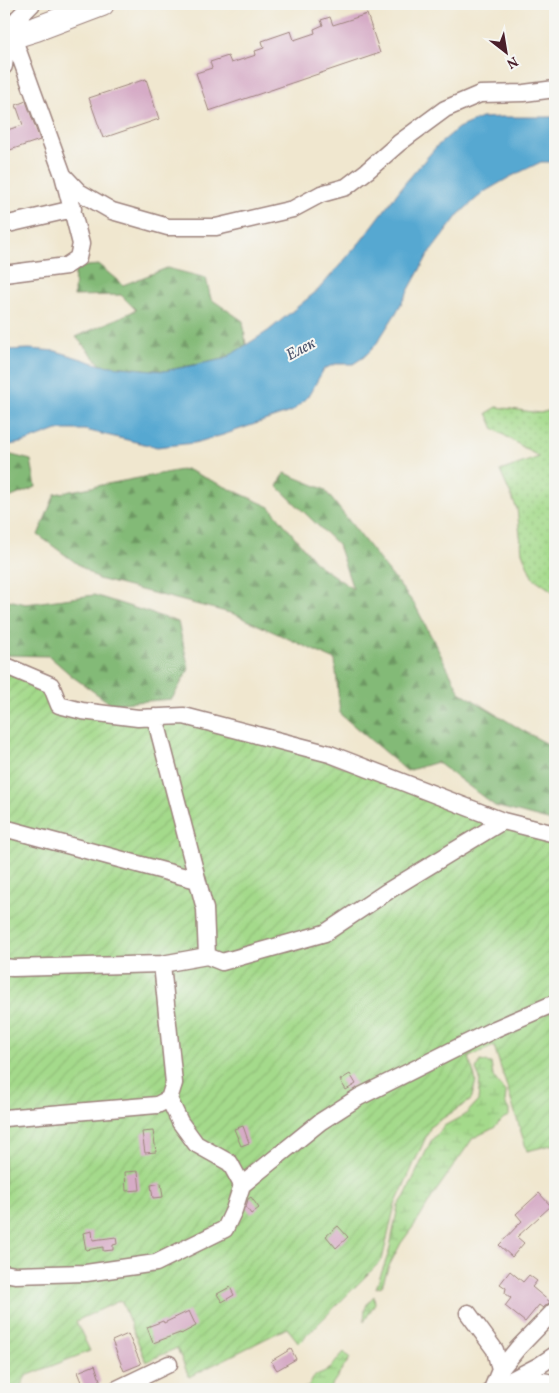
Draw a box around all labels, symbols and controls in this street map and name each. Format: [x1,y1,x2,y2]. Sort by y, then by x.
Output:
north arrow [482,28,532,78]
text: N [503,51,521,73]
water label: Елек [282,333,320,367]

